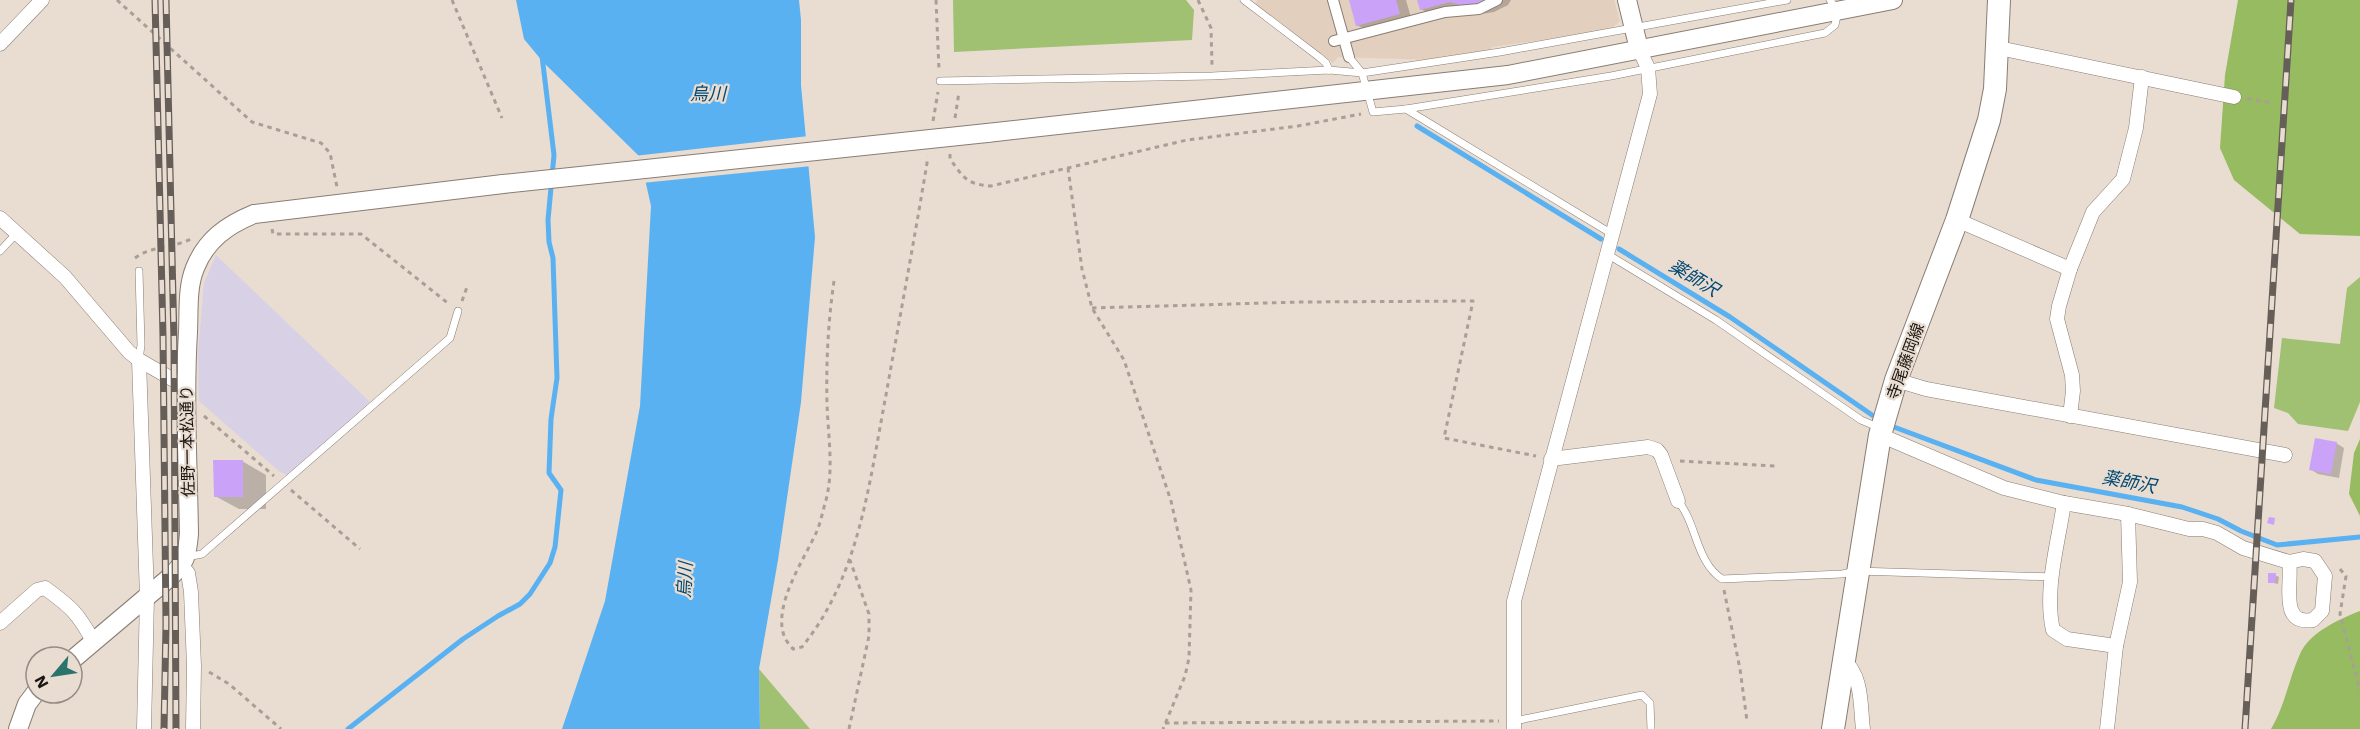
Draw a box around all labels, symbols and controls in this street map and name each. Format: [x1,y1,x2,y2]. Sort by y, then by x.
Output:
water label: 烏川 [690,83,728,104]
water label: 薬師沢 [1666,255,1725,302]
street label: 寺尾藤岡線 [1883,320,1928,402]
street label: 佐野一本松通り [177,385,198,497]
water label: 薬師沢 [2101,466,2160,497]
water label: 烏川 [673,559,696,598]
north arrow [24,645,84,705]
text: N [30,672,53,692]

